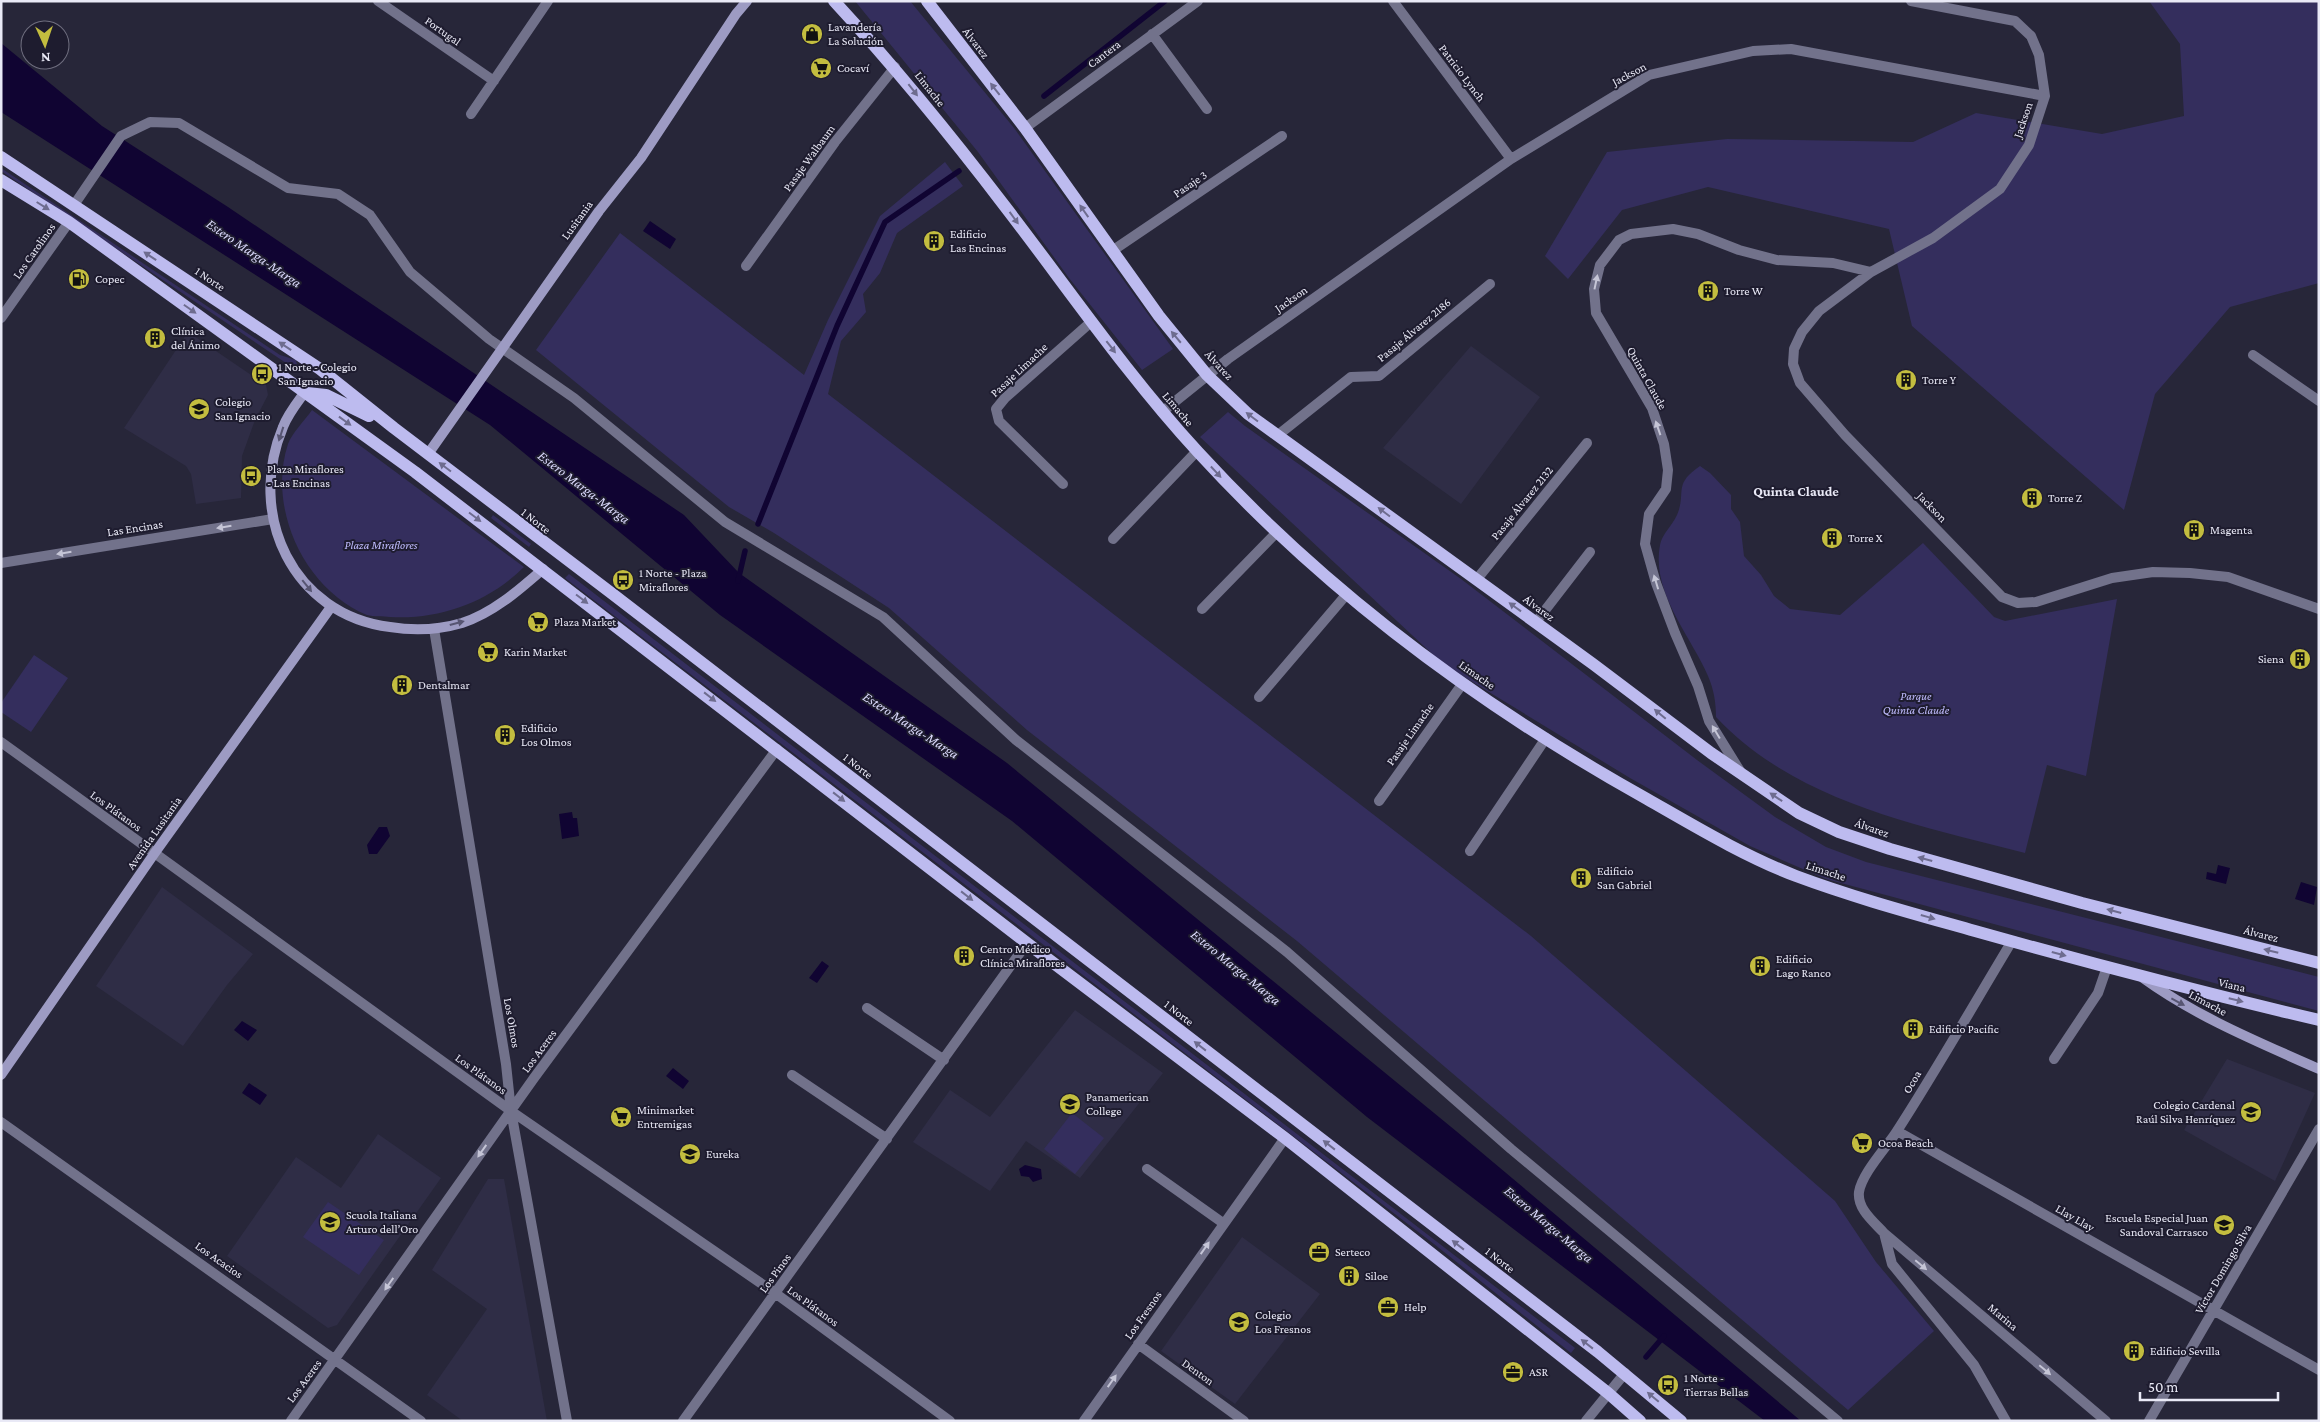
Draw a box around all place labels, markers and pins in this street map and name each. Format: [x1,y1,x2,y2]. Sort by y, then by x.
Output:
place label: Lavandería La Solución [828,20,884,48]
shop icon: Lavandería La Solución [800,22,824,46]
supermarket icon: Cocaví [809,56,833,80]
place label: Cocaví [837,61,870,75]
place label: Edificio Las Encinas [950,227,1007,255]
building icon: Edificio Las Encinas [922,229,946,253]
fuel station icon: Copec [67,267,91,291]
place label: Copec [95,272,125,286]
building icon: Torre W [1696,279,1720,303]
place label: Torre W [1724,284,1763,298]
place label: Clínica del Ánimo [171,324,220,352]
building icon: Clínica del Ánimo [143,326,167,350]
place label: 1 Norte - Colegio San Ignacio [278,360,357,388]
bus stop icon: 1 Norte - Colegio San Ignacio [250,362,274,386]
building icon: Torre Y [1894,368,1918,392]
place label: Torre Y [1922,373,1957,387]
place label: Colegio San Ignacio [215,395,270,423]
school or university icon: Colegio San Ignacio [187,397,211,421]
place label: Plaza Miraflores - Las Encinas [267,462,344,490]
bus stop icon: Plaza Miraflores - Las Encinas [239,464,263,488]
building icon: Torre Z [2020,486,2044,510]
place label: Torre Z [2048,491,2082,505]
building icon: Magenta [2182,518,2206,542]
place label: Magenta [2210,523,2253,537]
building icon: Torre X [1820,526,1844,550]
place label: Torre X [1848,531,1883,545]
place label: 1 Norte - Plaza Miraflores [639,566,707,594]
bus stop icon: 1 Norte - Plaza Miraflores [611,568,635,592]
supermarket icon: Plaza Market [526,610,550,634]
place label: Plaza Market [554,615,617,629]
supermarket icon: Karin Market [476,640,500,664]
place label: Karin Market [504,645,568,659]
building icon: Siena [2288,647,2312,671]
place label: Siena [2258,652,2284,666]
building icon: Dentalmar [390,673,414,697]
place label: Dentalmar [418,678,471,692]
place label: Edificio Los Olmos [521,721,572,749]
building icon: Edificio Los Olmos [493,723,517,747]
place label: Edificio San Gabriel [1597,864,1652,892]
building icon: Edificio San Gabriel [1569,866,1593,890]
place label: Centro Médico Clínica Miraflores [980,942,1065,970]
building icon: Centro Médico Clínica Miraflores [952,944,976,968]
place label: Edificio Lago Ranco [1776,952,1831,980]
building icon: Edificio Lago Ranco [1748,954,1772,978]
building icon: Edificio Pacific [1901,1017,1925,1041]
place label: Edificio Pacific [1929,1022,1999,1036]
place label: Panamerican College [1086,1090,1149,1118]
school or university icon: Panamerican College [1058,1092,1082,1116]
place label: Colegio Cardenal Raúl Silva Henríquez [2136,1098,2235,1126]
school or university icon: Colegio Cardenal Raúl Silva Henríquez [2239,1100,2263,1124]
place label: Minimarket Entremigas [637,1103,695,1131]
supermarket icon: Minimarket Entremigas [609,1105,633,1129]
supermarket icon: Ocoa Beach [1850,1131,1874,1155]
place label: Ocoa Beach [1878,1136,1934,1150]
school or university icon: Eureka [678,1142,702,1166]
place label: Eureka [706,1147,740,1161]
place label: Scuola Italiana Arturo dell’Oro [346,1208,418,1236]
school or university icon: Scuola Italiana Arturo dell’Oro [318,1210,342,1234]
place label: Escuela Especial Juan Sandoval Carrasco [2105,1211,2209,1239]
school or university icon: Escuela Especial Juan Sandoval Carrasco [2212,1213,2236,1237]
office icon: Serteco [1307,1240,1331,1264]
place label: Serteco [1335,1245,1370,1259]
building icon: Siloe [1337,1264,1361,1288]
place label: Siloe [1365,1269,1388,1283]
office icon: Help [1376,1295,1400,1319]
place label: Help [1404,1300,1427,1314]
place label: Colegio Los Fresnos [1255,1308,1311,1336]
school or university icon: Colegio Los Fresnos [1227,1310,1251,1334]
building icon: Edificio Sevilla [2122,1339,2146,1363]
place label: Edificio Sevilla [2150,1344,2221,1358]
office icon: ASR [1501,1360,1525,1384]
place label: ASR [1529,1365,1548,1379]
place label: 1 Norte - Tierras Bellas [1684,1371,1748,1399]
bus stop icon: 1 Norte - Tierras Bellas [1656,1373,1680,1397]

